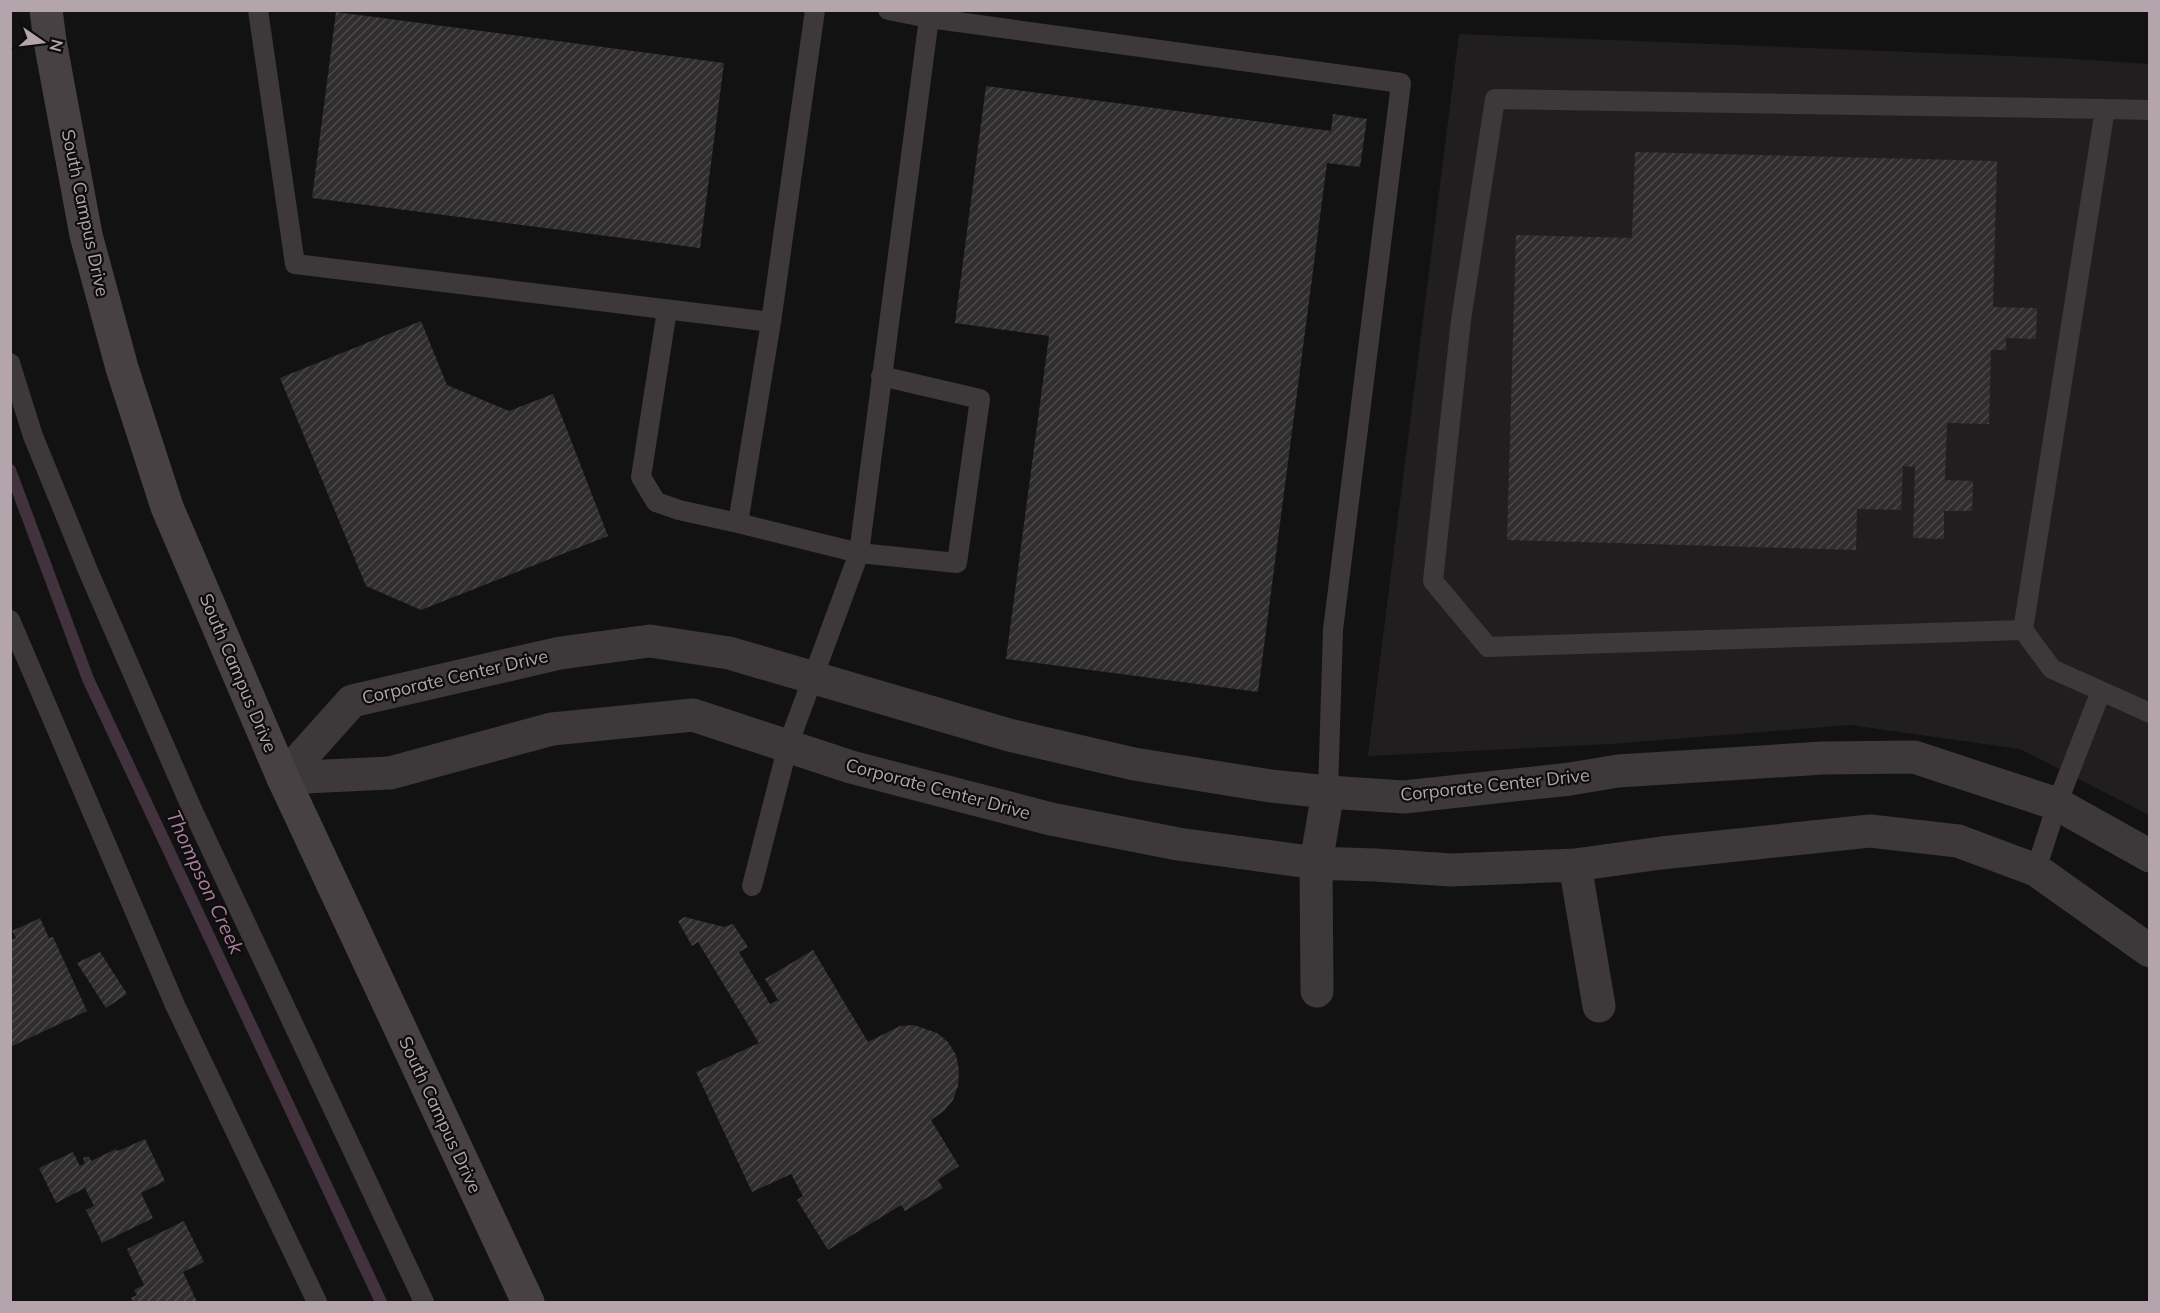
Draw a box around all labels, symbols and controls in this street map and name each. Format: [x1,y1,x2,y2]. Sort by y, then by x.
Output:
north arrow [12,12,72,72]
text: N [45,37,68,54]
street label: South Campus Drive [57,127,114,299]
street label: South Campus Drive [195,590,282,756]
street label: Corporate Center Drive [360,644,550,709]
street label: Corporate Center Drive [843,753,1033,824]
street label: Corporate Center Drive [1399,763,1591,806]
water label: Thompson Creek [161,806,250,958]
street label: South Campus Drive [394,1033,487,1197]

